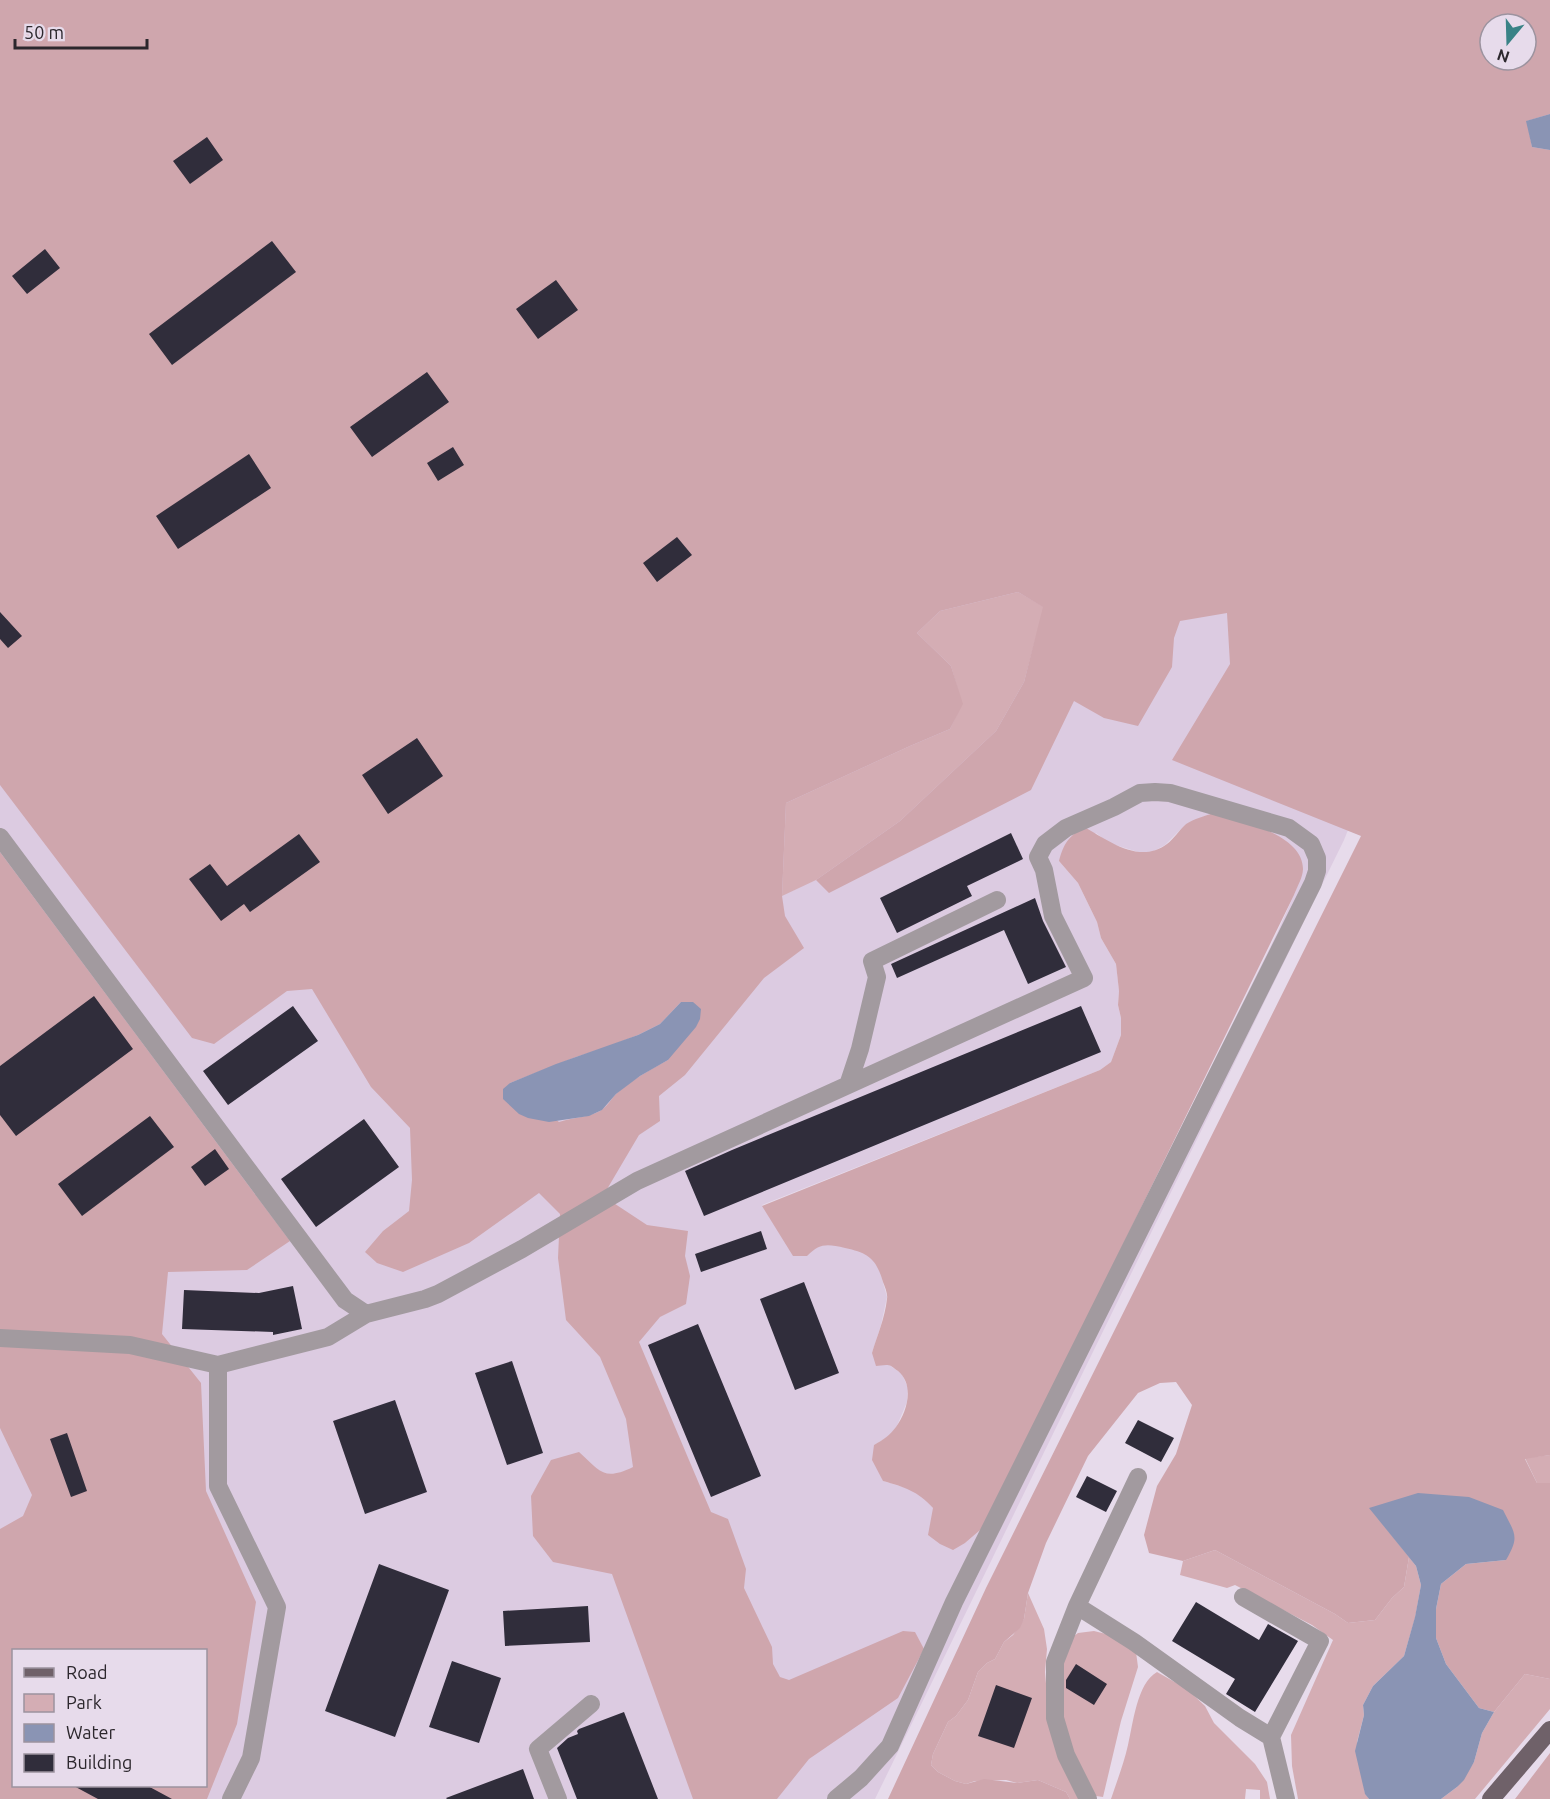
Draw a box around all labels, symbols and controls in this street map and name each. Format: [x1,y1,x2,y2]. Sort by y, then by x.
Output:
scale bar [15,12,147,50]
north arrow [1478,12,1538,72]
text: 50 m [24,22,64,42]
text: N [1495,46,1512,67]
legend [12,1649,207,1787]
text: Road [66,1662,108,1682]
text: Park [66,1692,102,1712]
text: Water [66,1722,116,1742]
text: Building [66,1752,132,1772]

